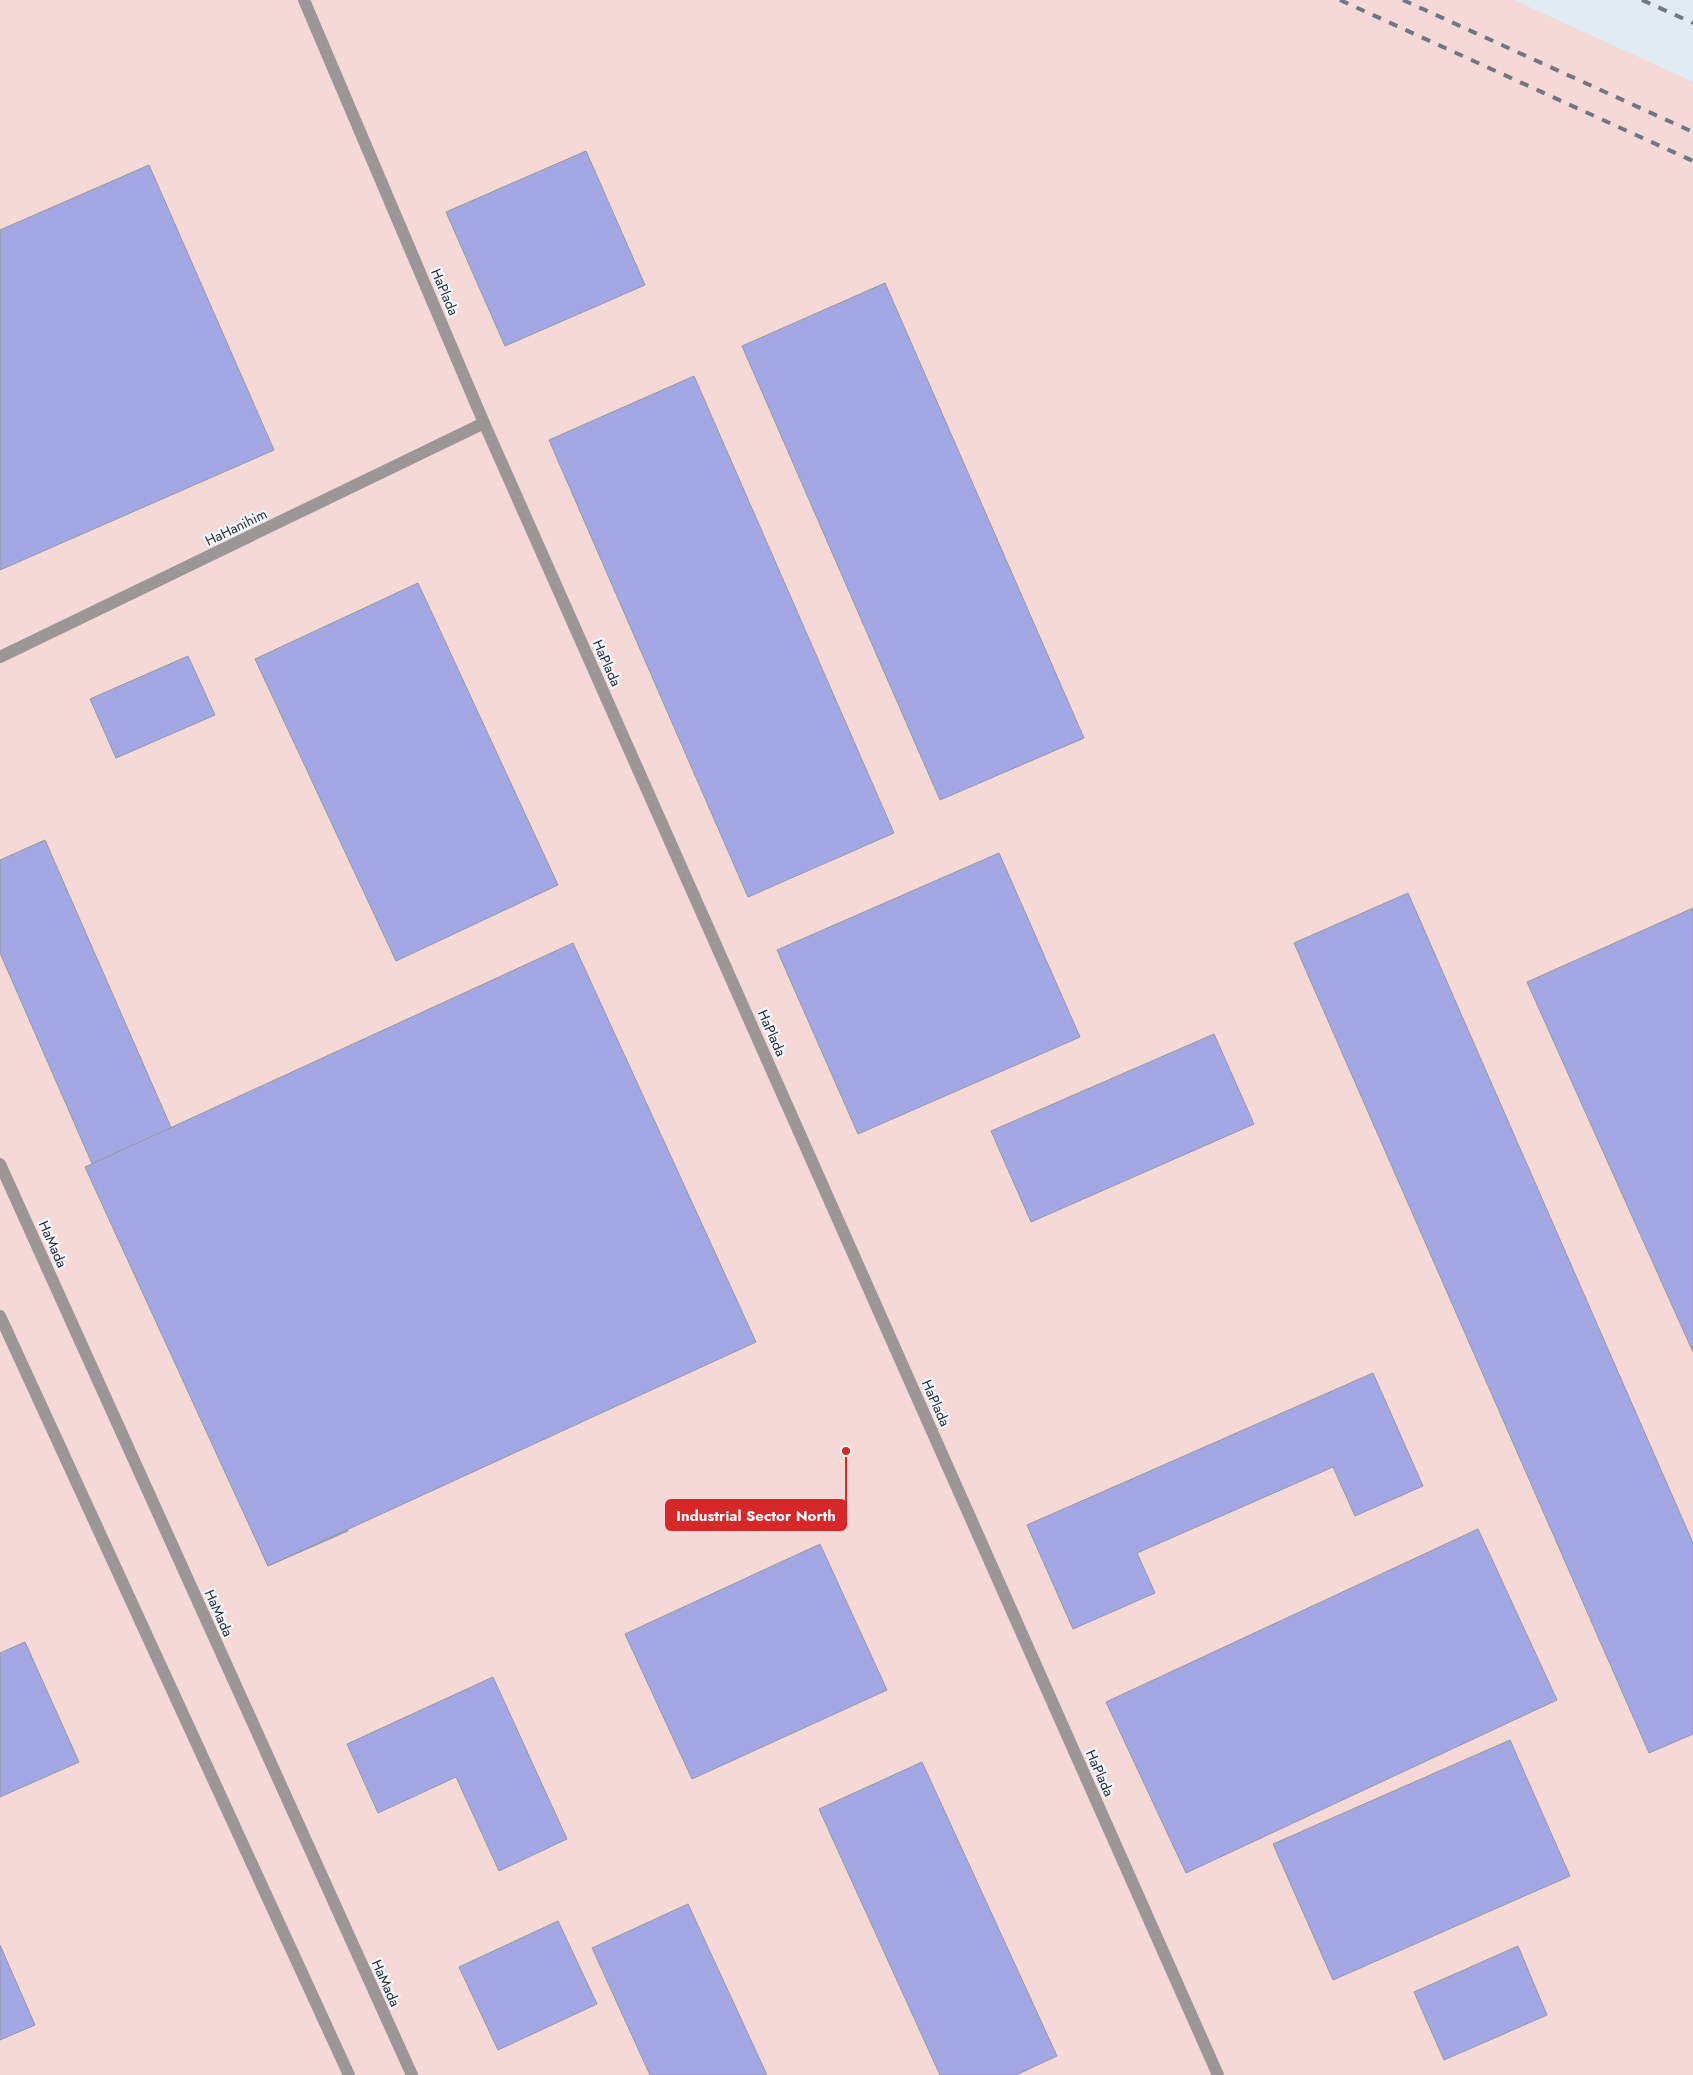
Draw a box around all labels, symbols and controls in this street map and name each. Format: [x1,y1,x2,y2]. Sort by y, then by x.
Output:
street label: HaPlada [426,265,464,319]
street label: HaHanihim [202,503,270,551]
street label: HaPlada [588,637,626,689]
street label: HaPlada [753,1007,791,1059]
street label: HaMada [34,1217,72,1271]
street label: HaPlada [917,1377,955,1429]
callout: Industrial Sector North [666,1500,846,1530]
text: Industrial Sector North [676,1505,836,1527]
street label: HaMada [200,1586,238,1640]
street label: HaPlada [1081,1747,1119,1799]
street label: HaMada [367,1956,405,2010]

